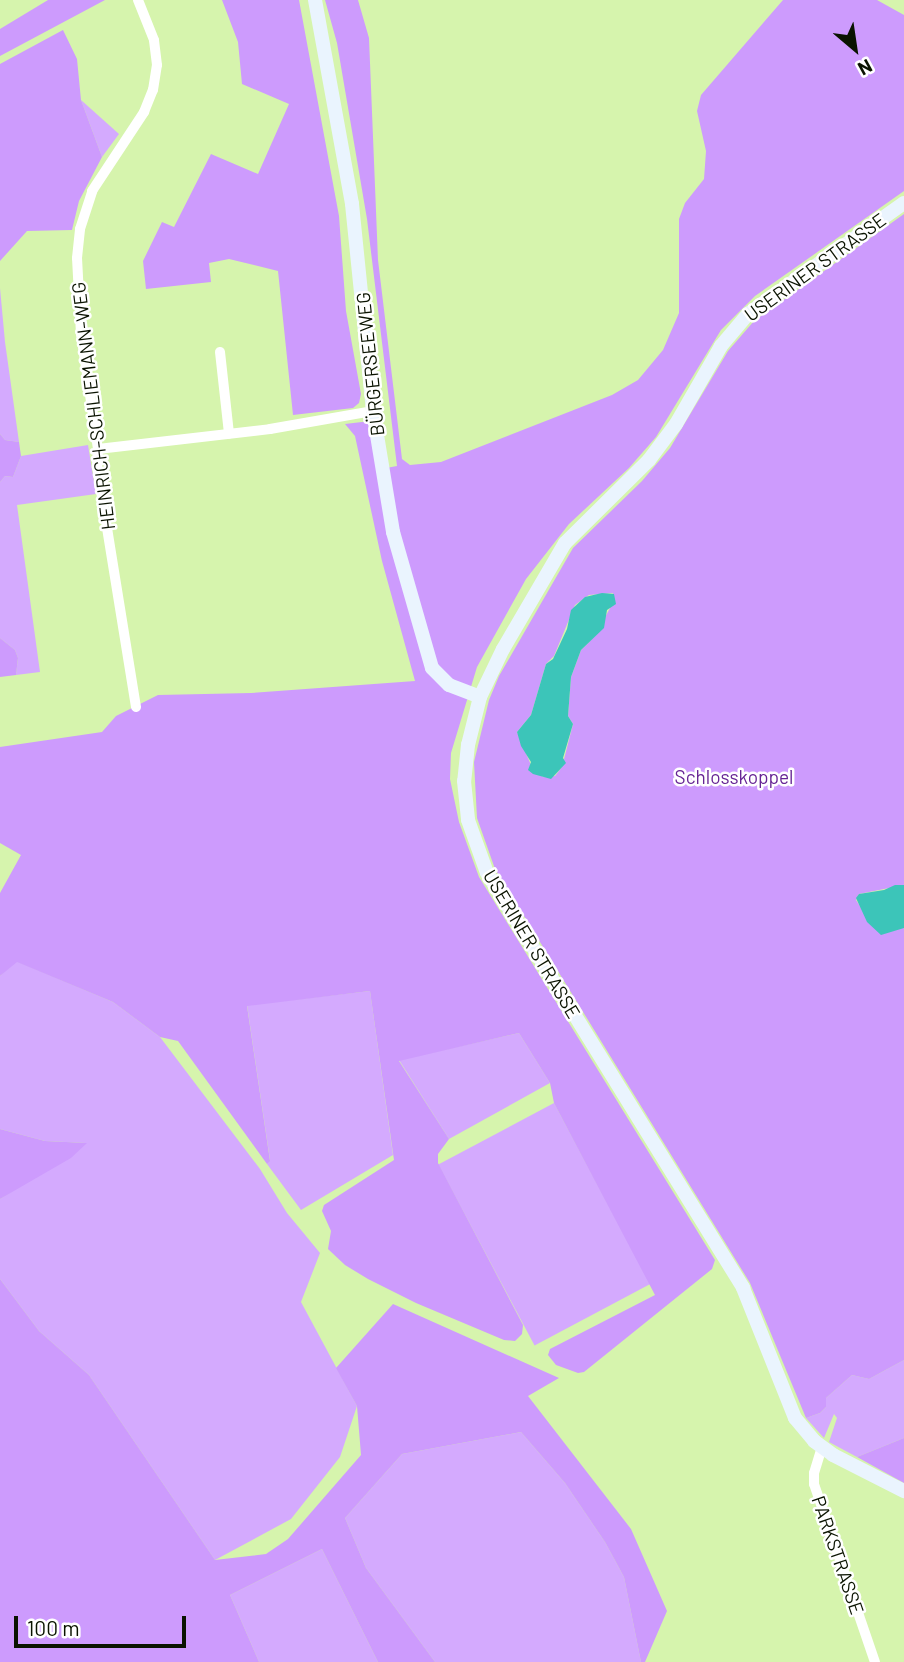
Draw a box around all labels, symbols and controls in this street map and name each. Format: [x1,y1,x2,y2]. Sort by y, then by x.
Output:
north arrow [820,14,890,84]
text: N [854,55,877,81]
street label: USERINER STRASSE [740,208,890,326]
street label: HEINRICH-SCHLIEMANN-WEG [66,281,120,531]
street label: BÜRGERSEEWEG [351,291,389,437]
park label: Schlosskoppel [675,766,793,788]
street label: USERINER STRASSE [479,866,585,1022]
street label: PARKSTRASSE [807,1493,869,1617]
scale bar [18,1602,189,1646]
text: 100 m [27,1615,80,1640]

